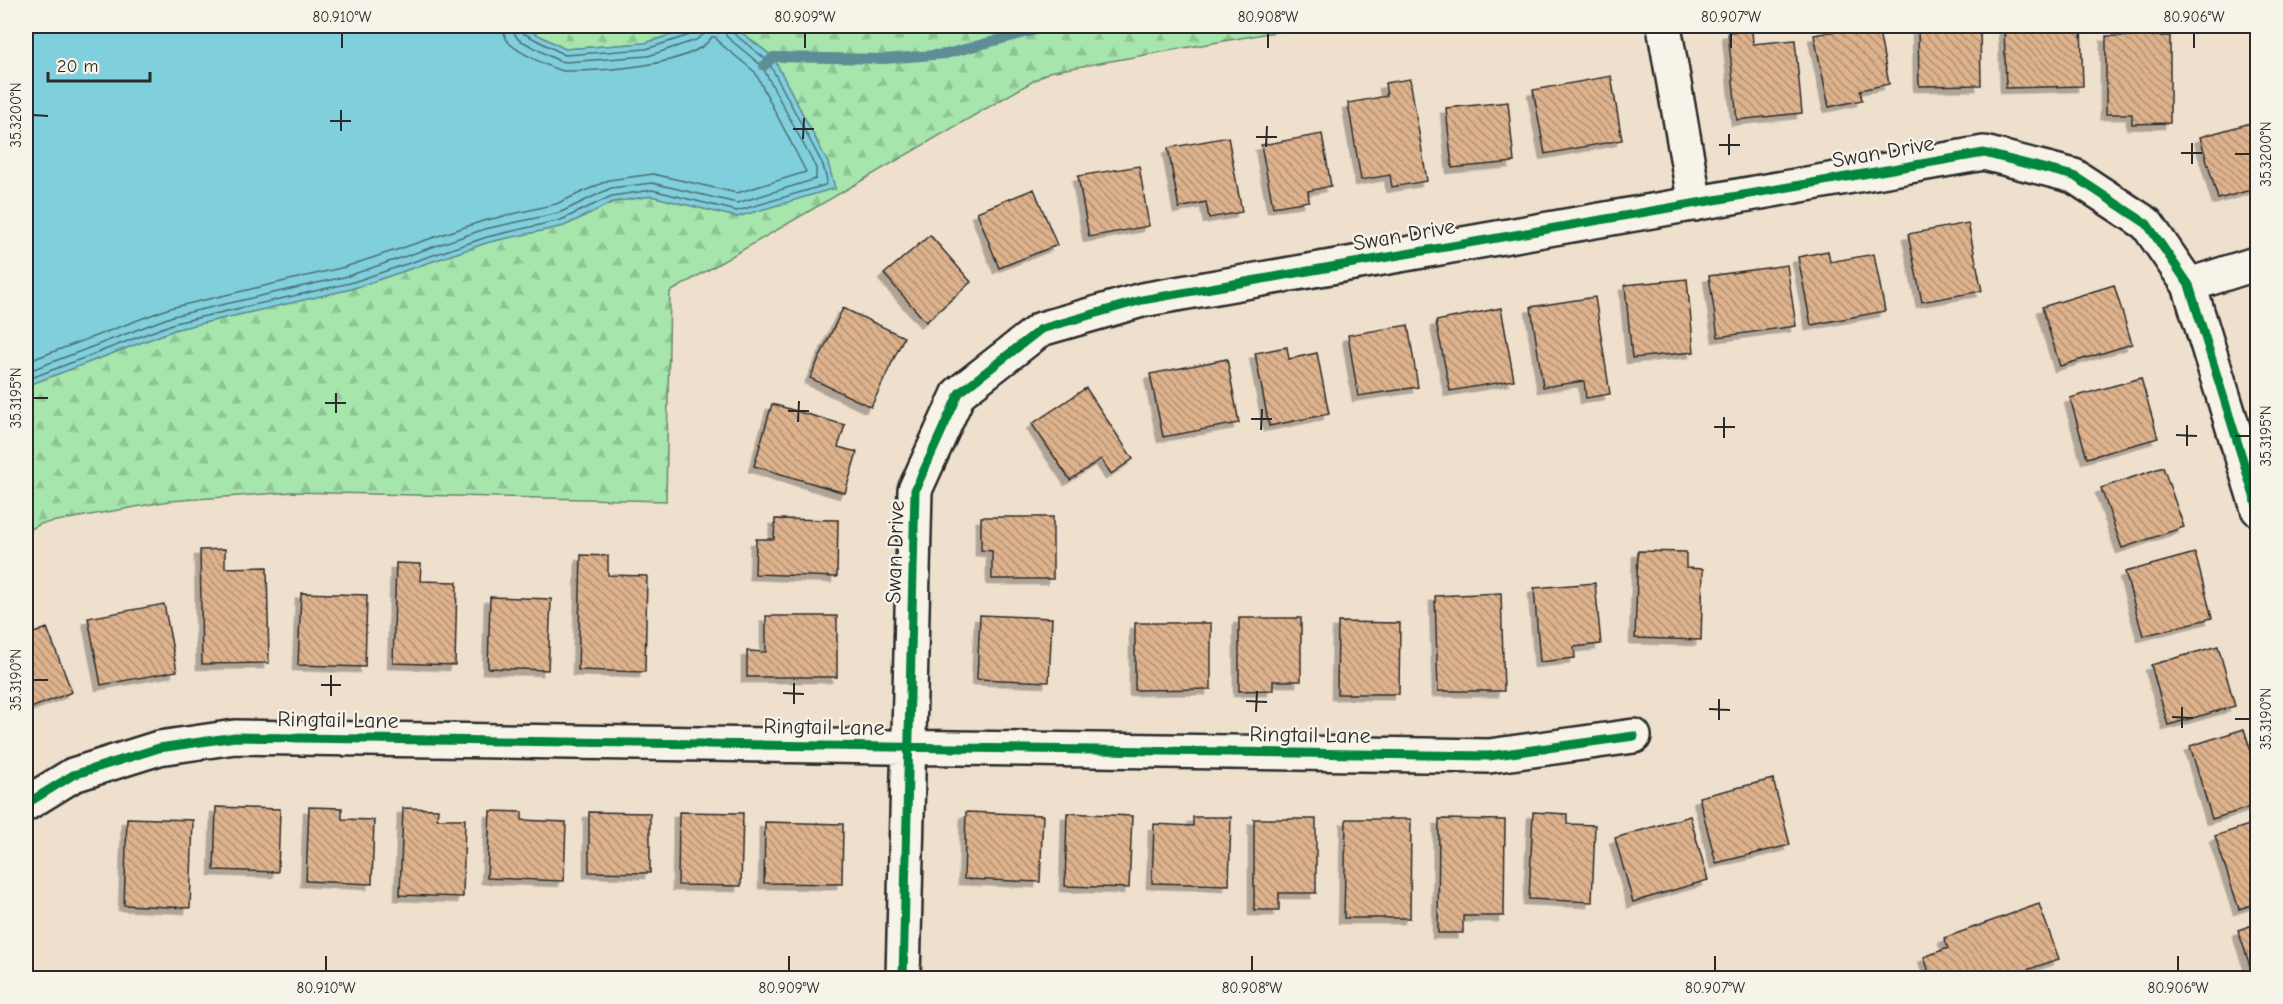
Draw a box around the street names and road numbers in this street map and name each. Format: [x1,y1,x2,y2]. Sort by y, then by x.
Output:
street label: Swan Drive [1830,130,1936,174]
street label: Swan Drive [1351,213,1457,257]
street label: Swan Drive [880,500,910,604]
street label: Ringtail Lane [277,706,399,734]
street label: Ringtail Lane [763,713,885,741]
street label: Ringtail Lane [1249,721,1371,749]

